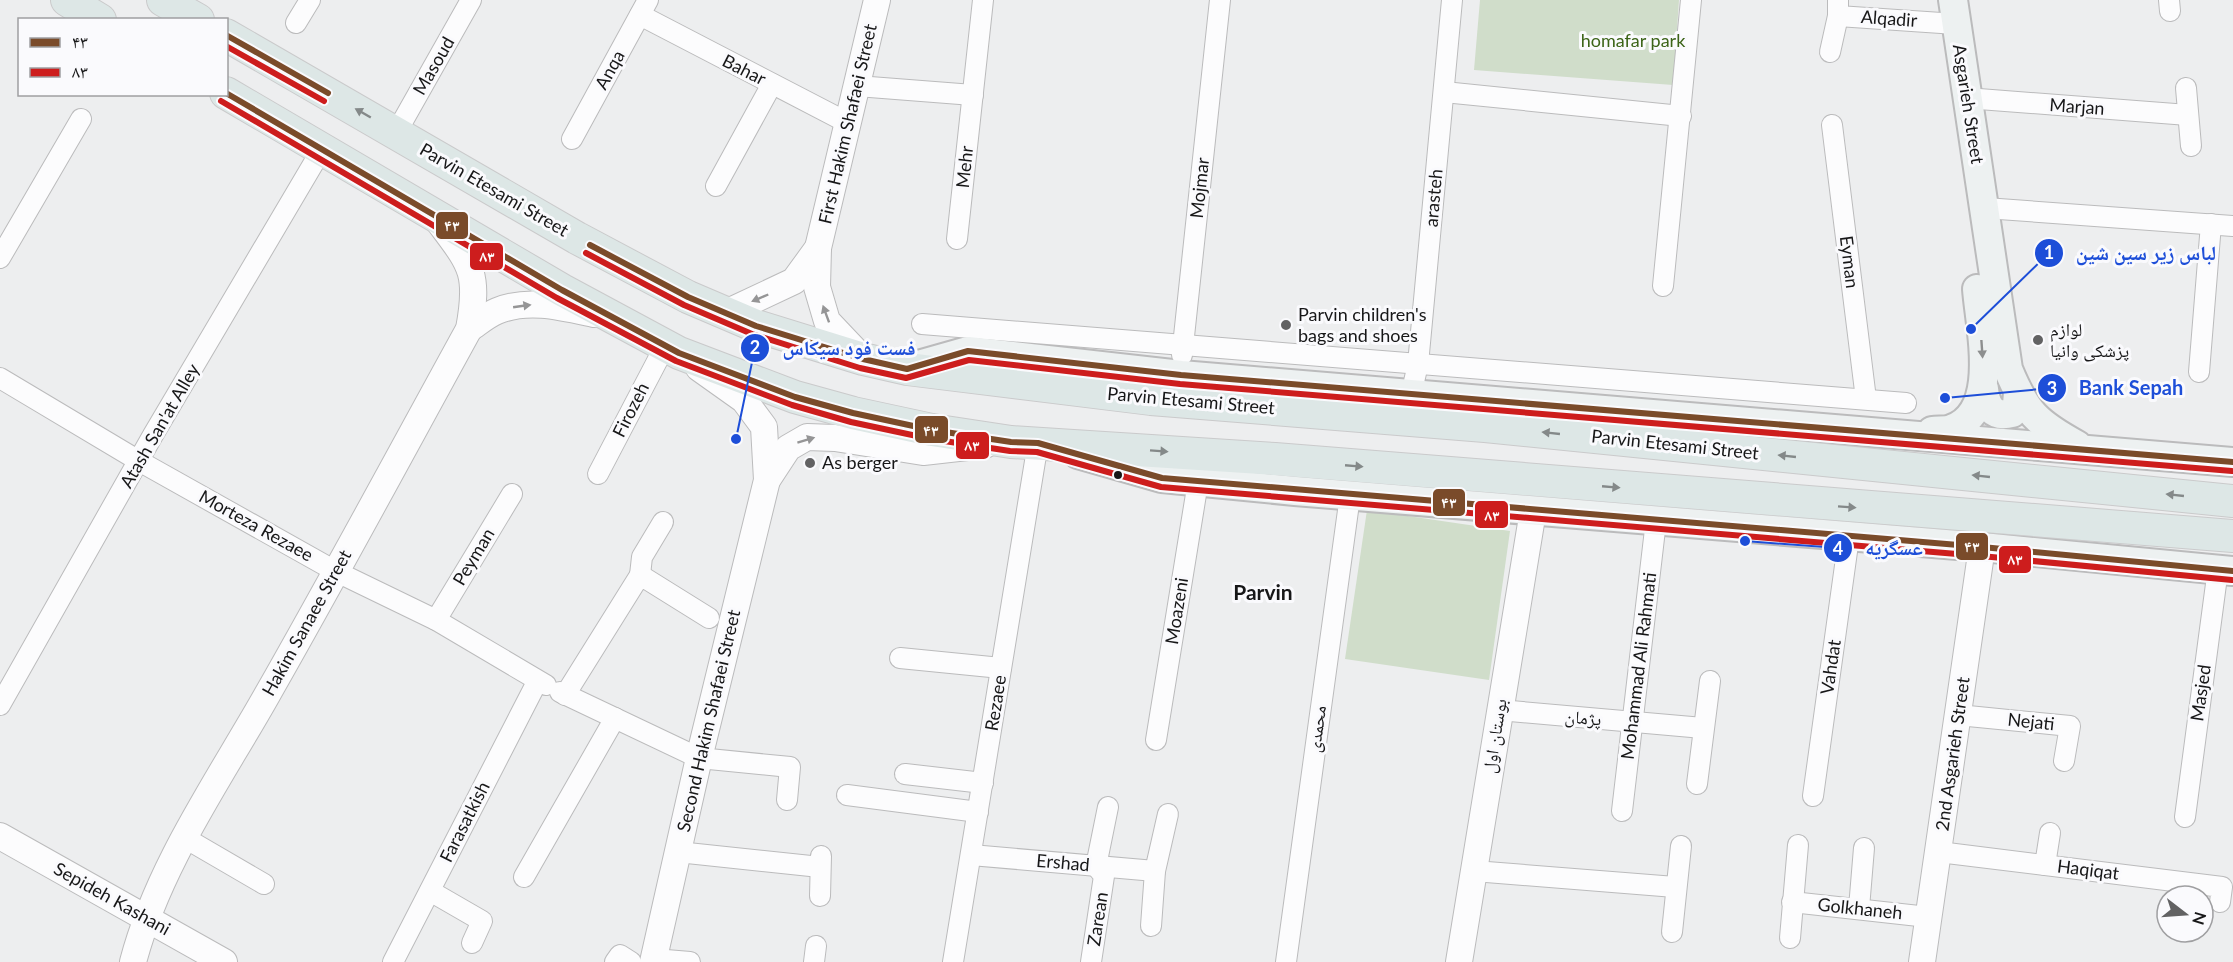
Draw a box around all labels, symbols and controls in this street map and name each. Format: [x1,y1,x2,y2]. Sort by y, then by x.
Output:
street label: Alqadir [1860,5,1918,31]
legend [18,18,228,96]
street label: First Hakim Shafaei Street [813,21,881,226]
park label: homafar park [1581,29,1686,51]
text: ۴۳ [72,30,88,52]
street label: Masoud [408,32,459,99]
street label: Asgarieh Street [1949,43,1989,166]
street label: Anqa [590,46,629,93]
street label: Bahar [719,49,770,90]
text: ۸۳ [72,60,88,82]
street label: Marjan [2049,93,2105,119]
one-way arrow [355,108,371,119]
street label: Parvin Etesami Street [416,138,573,241]
street label: Mehr [951,144,977,189]
street label: Mojmar [1185,156,1213,220]
street label: arasteh [1420,168,1446,228]
line badge: ۴۳ [435,211,469,240]
text: ۴۳ [444,215,460,234]
street label: Eyman [1836,234,1864,290]
callout: لباس زیر سین شین [2034,234,2228,272]
text: لباس زیر سین شین [2076,240,2216,266]
text: 1 [2044,241,2054,263]
line badge: ۸۳ [469,242,504,271]
text: ۸۳ [479,246,495,265]
one-way arrow [751,293,769,303]
one-way arrow [512,301,531,310]
place label: Parvin children's bags and shoes [1298,303,1427,346]
one-way arrow [820,305,830,323]
marker: Parvin children's bags and shoes [1279,318,1293,332]
place label: لوازم پزشکی وانیا [2050,318,2129,362]
callout: فست فود سیکاس [740,329,927,367]
marker: لوازم پزشکی وانیا [2031,333,2045,347]
text: فست فود سیکاس [782,335,916,360]
text: 2 [750,336,760,358]
one-way arrow [1977,339,1987,358]
street label: Atash San'at Alley [115,359,204,492]
callout: Bank Sepah [2037,369,2195,407]
text: Bank Sepah [2079,375,2183,399]
text: 3 [2047,377,2057,399]
street label: Firozeh [607,379,653,440]
street label: Parvin Etesami Street [1106,382,1276,418]
line badge: ۴۳ [914,415,949,444]
text: ۴۳ [923,420,939,439]
street label: Parvin Etesami Street [1590,424,1760,464]
one-way arrow [1541,428,1560,437]
line badge: ۸۳ [955,431,990,460]
one-way arrow [797,435,815,444]
text: ۸۳ [964,435,980,454]
one-way arrow [1150,446,1169,456]
place label: As berger [822,451,898,473]
one-way arrow [1777,452,1796,461]
marker: As berger [803,456,817,470]
one-way arrow [1344,461,1363,470]
unlabelled marker [1112,469,1124,481]
one-way arrow [1971,471,1990,481]
one-way arrow [1601,482,1620,492]
street label: Morteza Rezaee [196,485,317,566]
line badge: ۴۳ [1432,488,1466,517]
one-way arrow [2165,490,2184,500]
text: ۴۳ [1441,492,1457,511]
line badge: ۸۳ [1474,500,1509,529]
one-way arrow [1838,502,1857,511]
text: ۸۳ [1484,505,1500,524]
street label: Peyman [448,524,499,589]
callout: عسگریه [1823,529,1935,567]
line badge: ۴۳ [1955,532,1989,561]
text: عسگریه [1865,535,1923,560]
text: ۴۳ [1964,536,1980,555]
text: 4 [1833,537,1843,559]
street label: Hakim Sanaee Street [257,545,356,700]
line badge: ۸۳ [1998,545,2032,574]
text: ۸۳ [2007,549,2023,568]
street label: Mohammad Ali Rahmati [1616,571,1660,761]
street label: Moazeni [1160,576,1192,646]
district label: Parvin [1233,579,1293,604]
street label: Second Hakim Shafaei Street [672,607,744,834]
street label: Vahdat [1815,637,1845,696]
street label: Masjed [2185,663,2215,723]
street label: Rezaee [980,673,1010,732]
street label: 2nd Asgarieh Street [1930,675,1974,832]
street label: بوستان اول [1477,697,1512,775]
street label: محمدی [1302,704,1331,754]
street label: پژمان [1564,704,1602,731]
street label: Nejati [2006,708,2056,734]
street label: Farasatkish [434,778,494,866]
street label: Ershad [1035,849,1091,875]
street label: Haqiqat [2056,854,2121,884]
street label: Sepideh Kashani [50,857,175,939]
north arrow [2155,884,2215,944]
street label: Zarean [1082,890,1112,947]
street label: Golkhaneh [1817,893,1904,923]
text: N [2189,910,2211,927]

